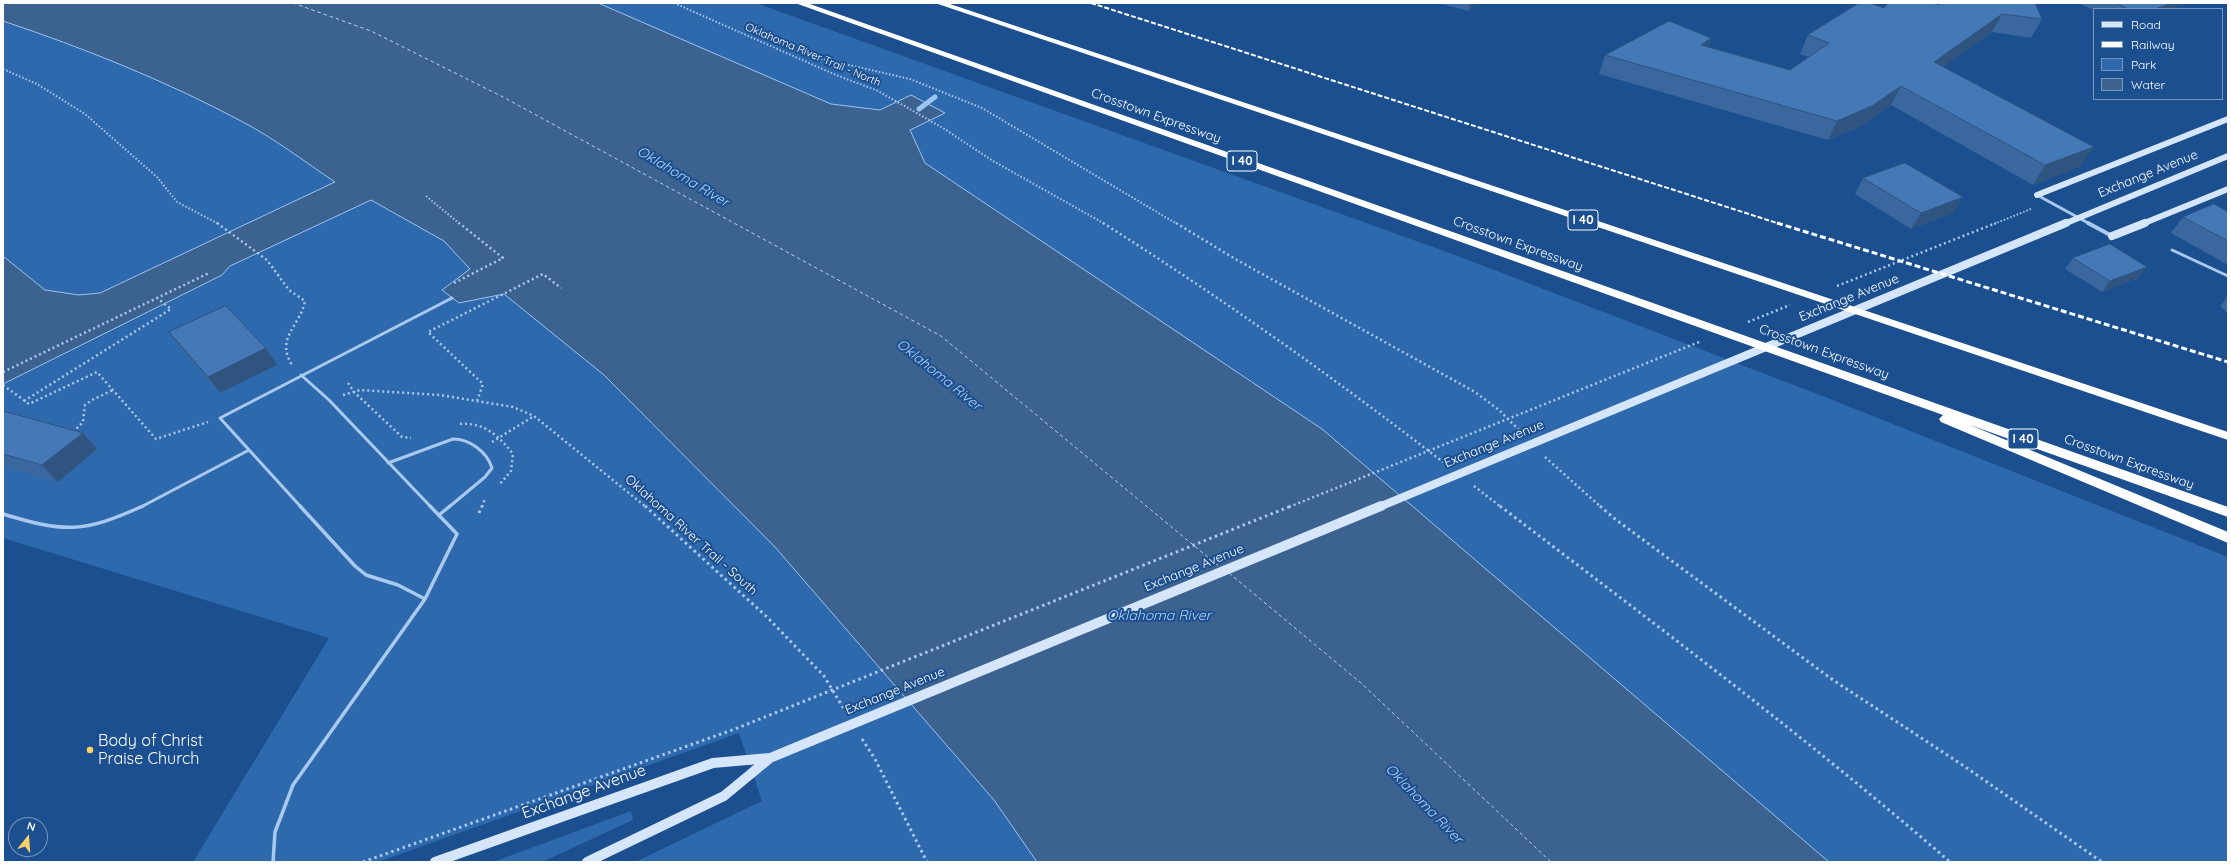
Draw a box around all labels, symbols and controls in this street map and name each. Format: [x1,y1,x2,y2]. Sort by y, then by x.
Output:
legend [2093,8,2223,100]
text: Road [2131,17,2161,32]
street label: Oklahoma River Trail - North [743,20,883,90]
text: Railway [2131,37,2175,52]
text: Park [2131,57,2156,72]
text: Water [2131,77,2165,92]
street label: Crosstown Expressway [1089,85,1223,147]
water label: Oklahoma River [634,143,732,211]
street label: Exchange Avenue [2096,147,2200,201]
road number: I 40 [1227,151,1257,171]
road number: I 40 [1568,210,1598,230]
street label: Crosstown Expressway [1451,213,1585,275]
street label: Exchange Avenue [1797,271,1901,325]
street label: Crosstown Expressway [1757,321,1891,383]
water label: Oklahoma River [893,336,985,414]
street label: Exchange Avenue [1442,417,1546,471]
road number: I 40 [2008,429,2038,449]
street label: Crosstown Expressway [2062,431,2196,493]
street label: Oklahoma River Trail - South [622,471,760,599]
street label: Exchange Avenue [1142,541,1246,595]
water label: Oklahoma River [1107,608,1211,624]
street label: Exchange Avenue [843,664,947,718]
place label: Body of Christ Praise Church [98,731,203,769]
marker: Body of Christ Praise Church [85,745,95,755]
street label: Exchange Avenue [519,761,649,823]
water label: Oklahoma River [1382,761,1466,847]
north arrow [8,817,48,857]
text: N [25,819,37,834]

